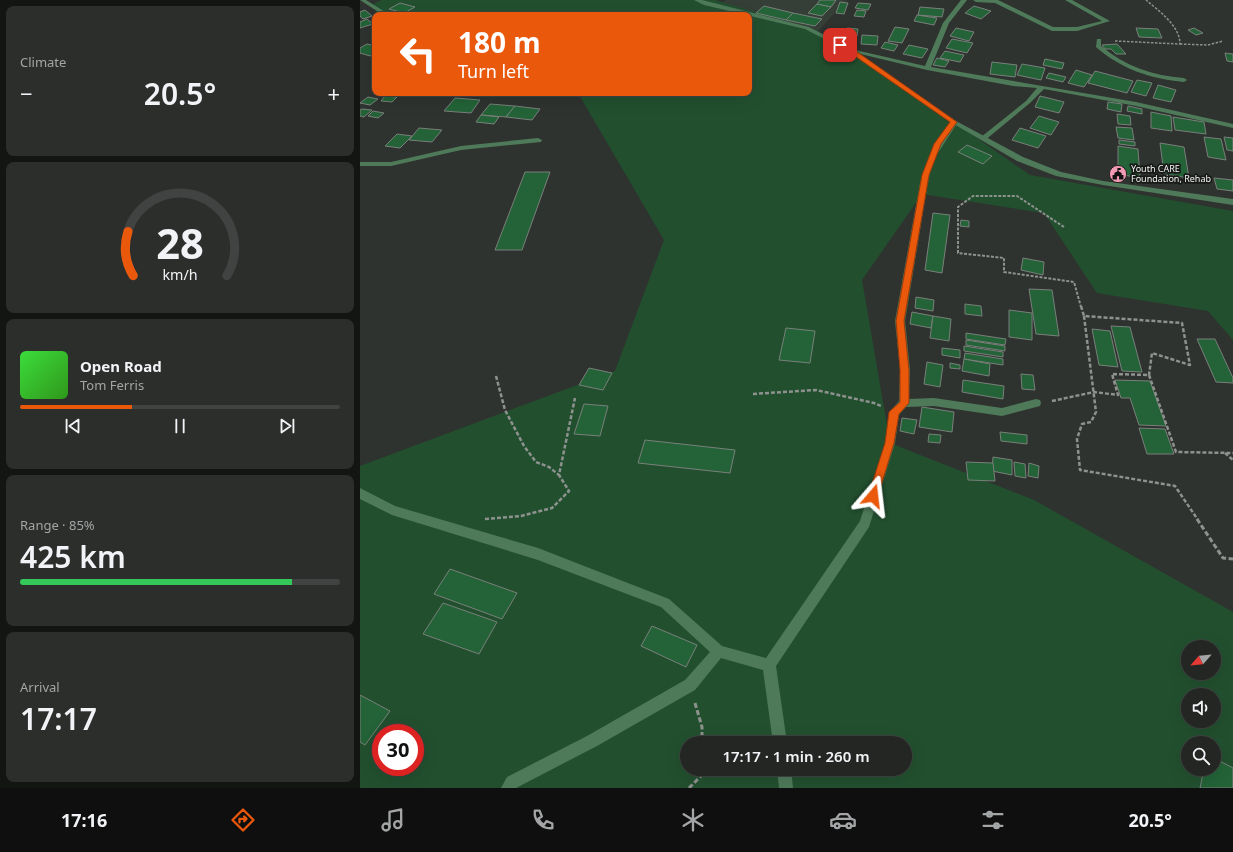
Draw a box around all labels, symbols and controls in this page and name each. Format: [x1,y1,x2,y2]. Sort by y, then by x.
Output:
text: 180 m [458,23,541,61]
icon: left [392,28,444,80]
pin [823,28,857,62]
icon: arrive [829,34,851,56]
text: Climate [20,53,66,71]
text: Turn left [458,59,529,83]
text: 20.5° [144,73,216,114]
text: − [20,78,33,108]
text: + [327,78,340,108]
place label: Youth CARE Foundation, Rehab [1131,162,1211,185]
public building icon: Youth CARE Foundation, Rehab [1108,164,1128,184]
text: 28 [156,214,204,270]
text: km/h [162,264,198,283]
text: Open Road [80,356,162,376]
text: Tom Ferris [80,376,144,394]
icon: previous [62,415,84,437]
icon: pause [169,415,191,437]
icon: next [276,415,298,437]
position arrow [852,475,894,517]
text: Range · 85% [20,516,95,534]
text: 425 km [20,536,126,577]
north arrow [1181,640,1221,680]
map controls [1181,640,1221,776]
text: Arrival [20,678,60,696]
button: sound [1181,688,1221,728]
text: 17:17 [20,698,97,739]
speed limit sign: 30 [372,724,424,776]
button: search [1181,736,1221,776]
text: 17:17 · 1 min · 260 m [722,746,870,766]
icon: directions [229,806,257,834]
icon: music [379,806,407,834]
icon: phone [529,806,557,834]
icon: climate [679,806,707,834]
icon: car [829,806,857,834]
icon: filters [979,806,1007,834]
text: 17:16 [61,808,107,832]
text: 20.5° [1128,808,1172,832]

